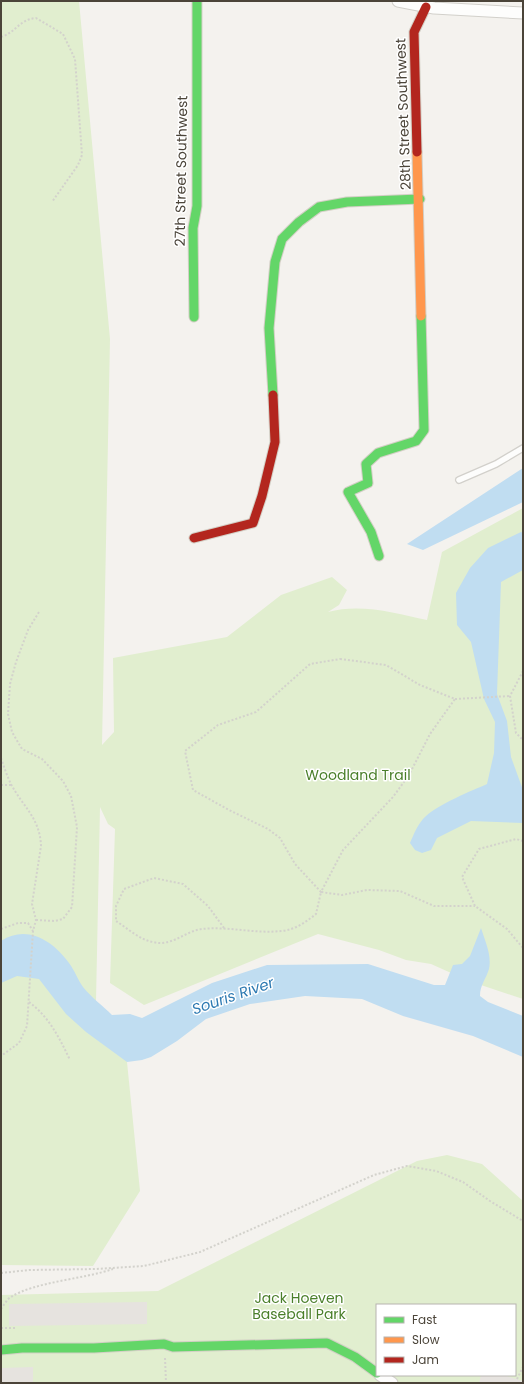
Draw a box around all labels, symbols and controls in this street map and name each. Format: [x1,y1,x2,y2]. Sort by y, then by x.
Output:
street label: 28th Street Southwest [390,38,416,190]
street label: 27th Street Southwest [170,95,192,247]
park label: Woodland Trail [305,765,411,785]
water label: Souris River [189,972,277,1019]
park label: Jack Hoeven Baseball Park [252,1288,347,1324]
legend [376,1304,516,1376]
text: Fast [412,1311,437,1328]
text: Slow [412,1331,440,1348]
text: Jam [412,1351,439,1368]

